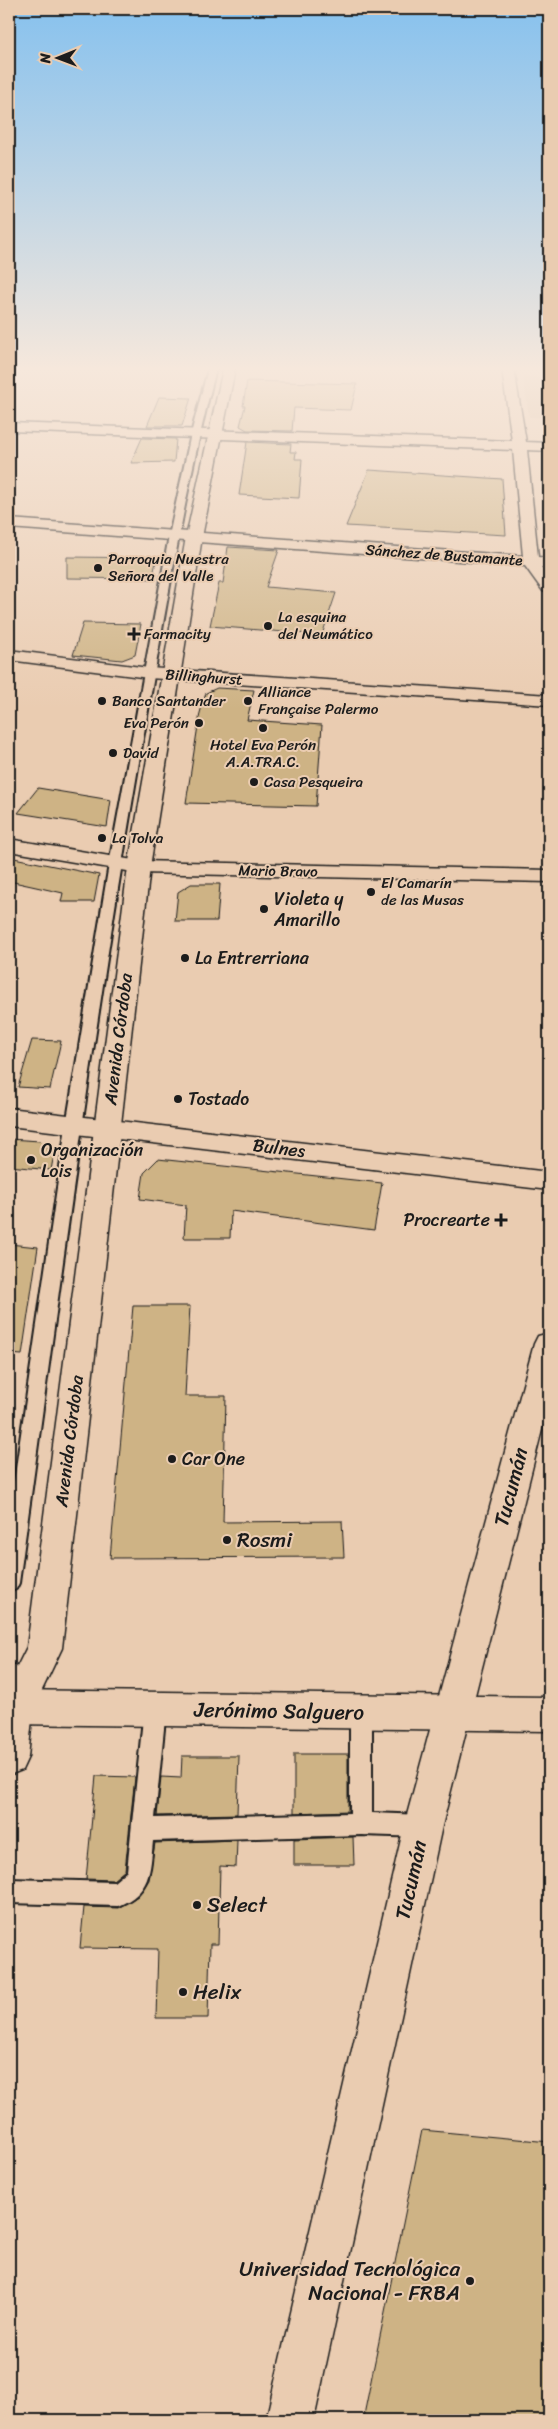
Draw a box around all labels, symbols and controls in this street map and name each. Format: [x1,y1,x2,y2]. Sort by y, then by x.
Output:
north arrow [32,32,82,82]
text: N [33,53,58,64]
street label: Sánchez de Bustamante [365,537,523,573]
place label: Parroquia Nuestra Señora del Valle [108,546,229,589]
marker: Parroquia Nuestra Señora del Valle [92,562,104,574]
place label: La esquina del Neumático [278,604,373,647]
marker: La esquina del Neumático [262,620,274,632]
place label: Farmacity [144,621,211,647]
marker: Farmacity [128,628,140,640]
street label: Billinghurst [164,661,244,693]
place label: Alliance Française Palermo [257,679,379,722]
place label: Banco Santander [112,688,226,714]
marker: Banco Santander [96,695,108,707]
marker: Alliance Française Palermo [242,695,254,707]
place label: Eva Perón [124,710,189,736]
marker: Eva Perón [193,717,205,729]
marker: Hotel Eva Perón A.A.TRA.C. [257,722,269,734]
place label: Hotel Eva Perón A.A.TRA.C. [210,732,316,775]
place label: David [123,740,160,766]
marker: David [107,747,119,759]
place label: Casa Pesqueira [264,769,364,795]
marker: Casa Pesqueira [248,776,260,788]
place label: La Tolva [112,825,164,851]
marker: La Tolva [96,832,108,844]
street label: Mario Bravo [238,857,318,885]
place label: El Camarín de las Musas [381,870,464,913]
place label: Violeta y Amarillo [273,883,344,936]
marker: El Camarín de las Musas [365,886,377,898]
marker: Violeta y Amarillo [258,903,270,915]
place label: La Entrerriana [195,942,310,974]
marker: La Entrerriana [179,952,191,964]
street label: Avenida Córdoba [94,970,142,1108]
place label: Tostado [188,1083,249,1115]
marker: Tostado [172,1093,184,1105]
street label: Bulnes [251,1129,308,1167]
place label: Organización Lois [41,1134,144,1187]
marker: Organización Lois [25,1154,37,1166]
place label: Procrearte [403,1204,490,1236]
marker: Procrearte [494,1213,508,1227]
street label: Avenida Córdoba [45,1372,93,1510]
place label: Car One [182,1443,245,1475]
street label: Tucumán [482,1443,540,1531]
marker: Car One [166,1453,178,1465]
place label: Rosmi [237,1521,293,1559]
marker: Rosmi [221,1534,233,1546]
street label: Jerónimo Salguero [193,1691,365,1731]
street label: Tucumán [383,1836,439,1924]
place label: Select [207,1886,268,1924]
marker: Select [191,1899,203,1911]
place label: Helix [193,1973,241,2011]
marker: Helix [177,1986,189,1998]
place label: Universidad Tecnológica Nacional - FRBA [239,2250,460,2312]
marker: Universidad Tecnológica Nacional - FRBA [464,2275,476,2287]

